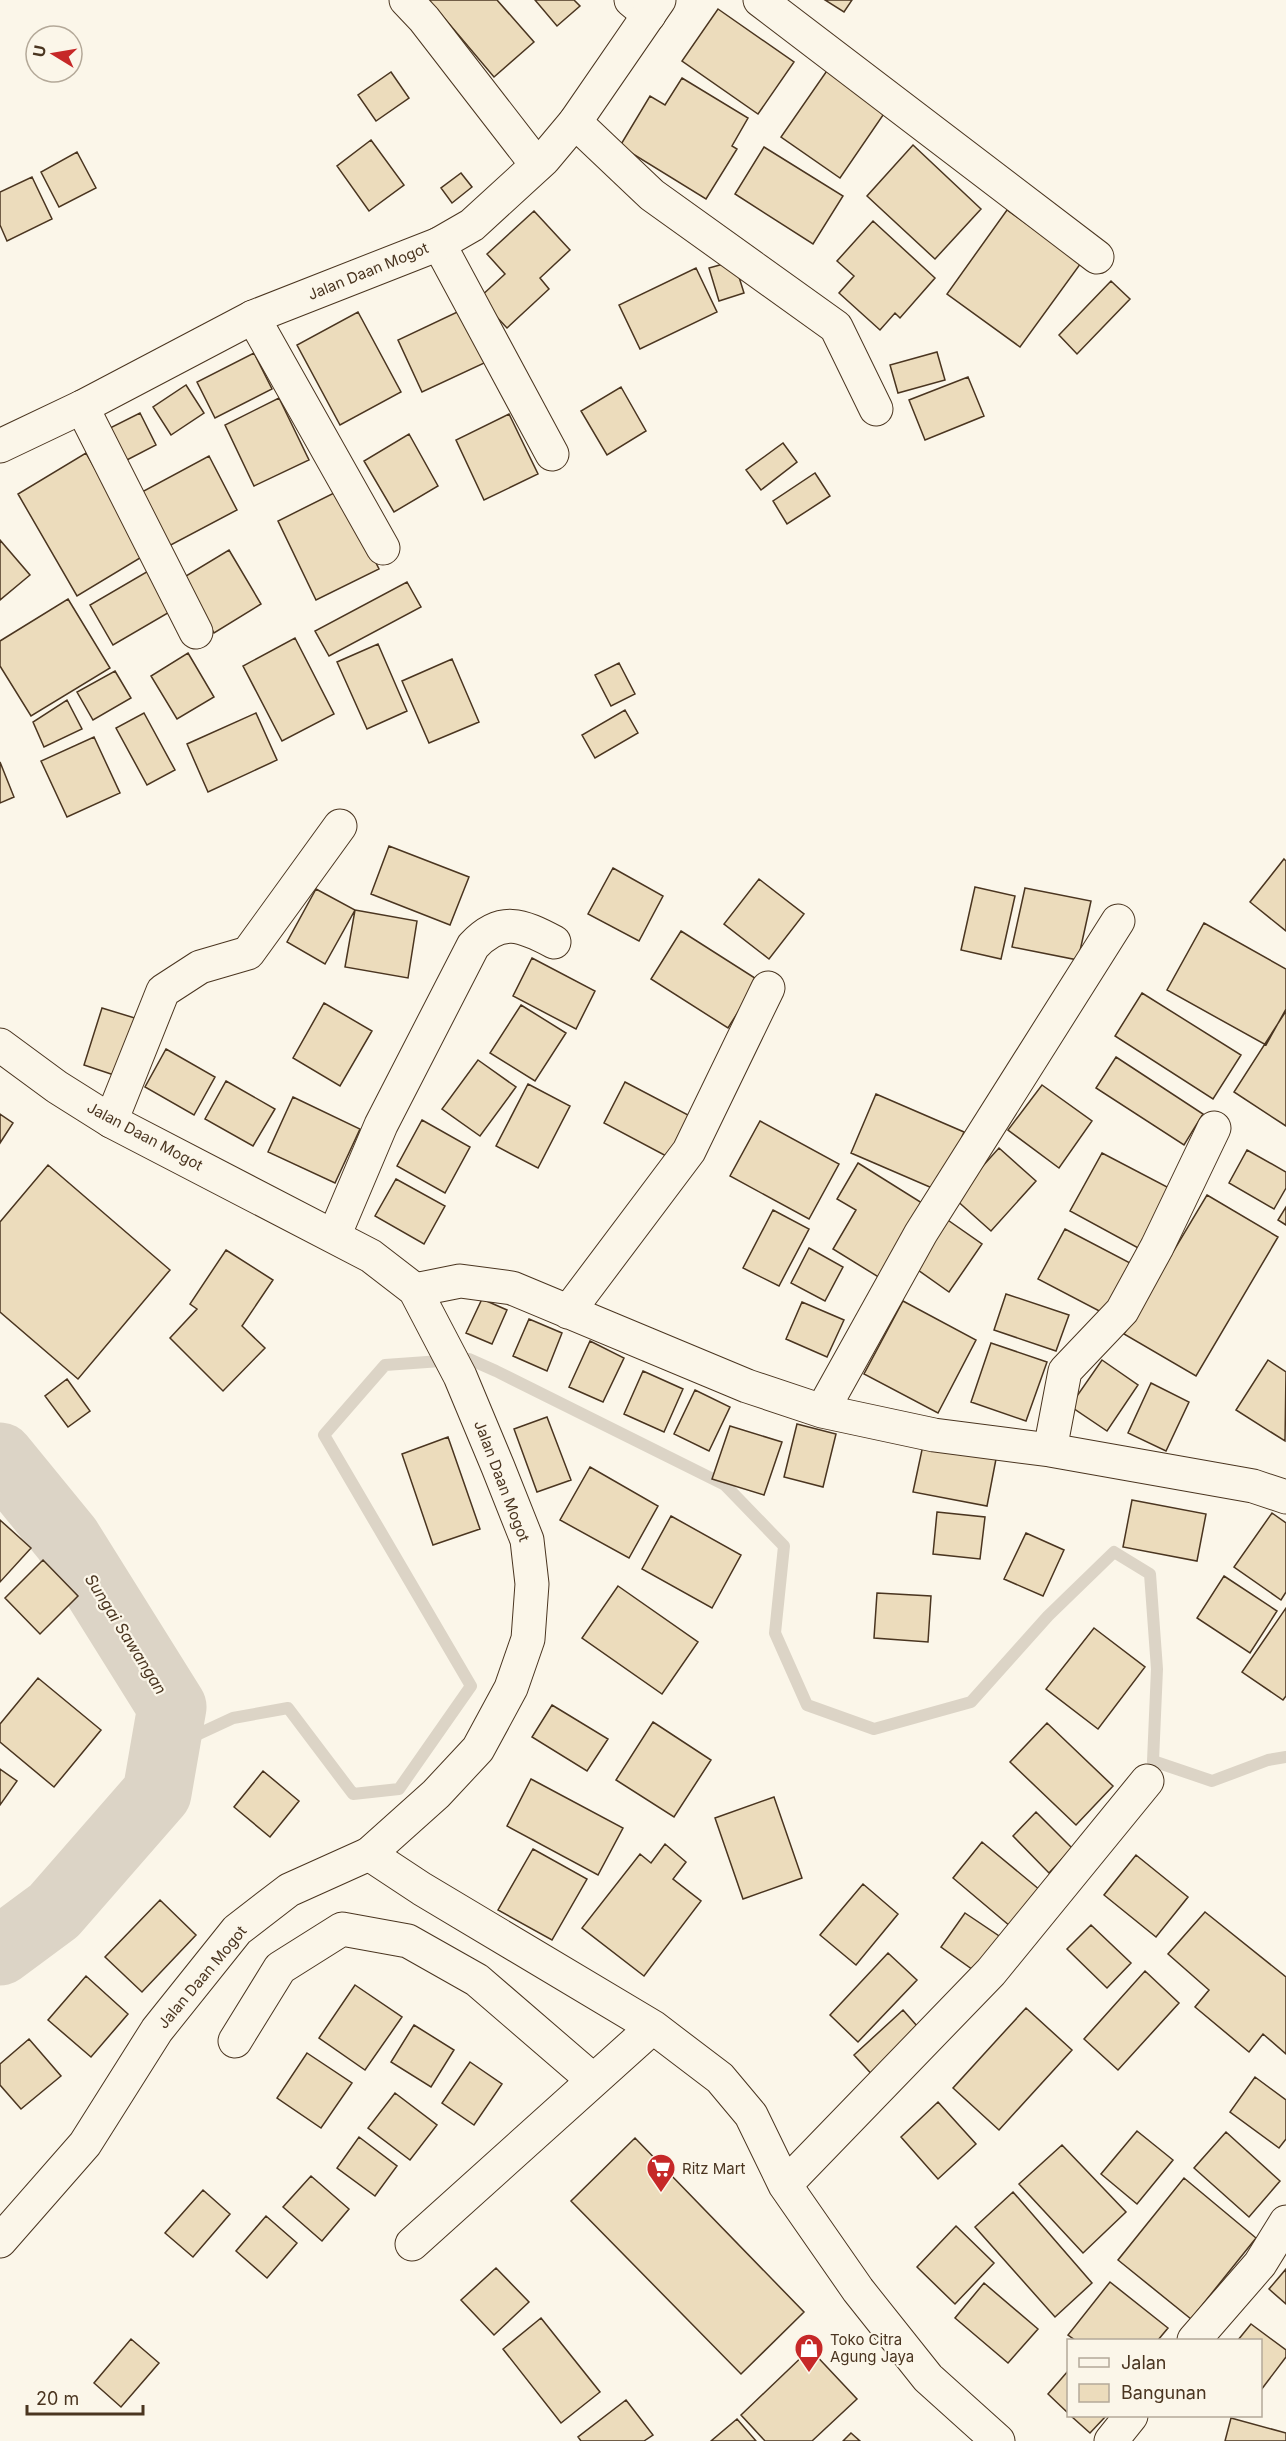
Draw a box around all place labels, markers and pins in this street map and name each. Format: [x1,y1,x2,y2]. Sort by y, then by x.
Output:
supermarket icon: Ritz Mart [645,2152,677,2194]
place label: Ritz Mart [682,2159,746,2178]
place label: Toko Citra Agung Jaya [830,2330,914,2366]
shop icon: Toko Citra Agung Jaya [793,2332,825,2374]

